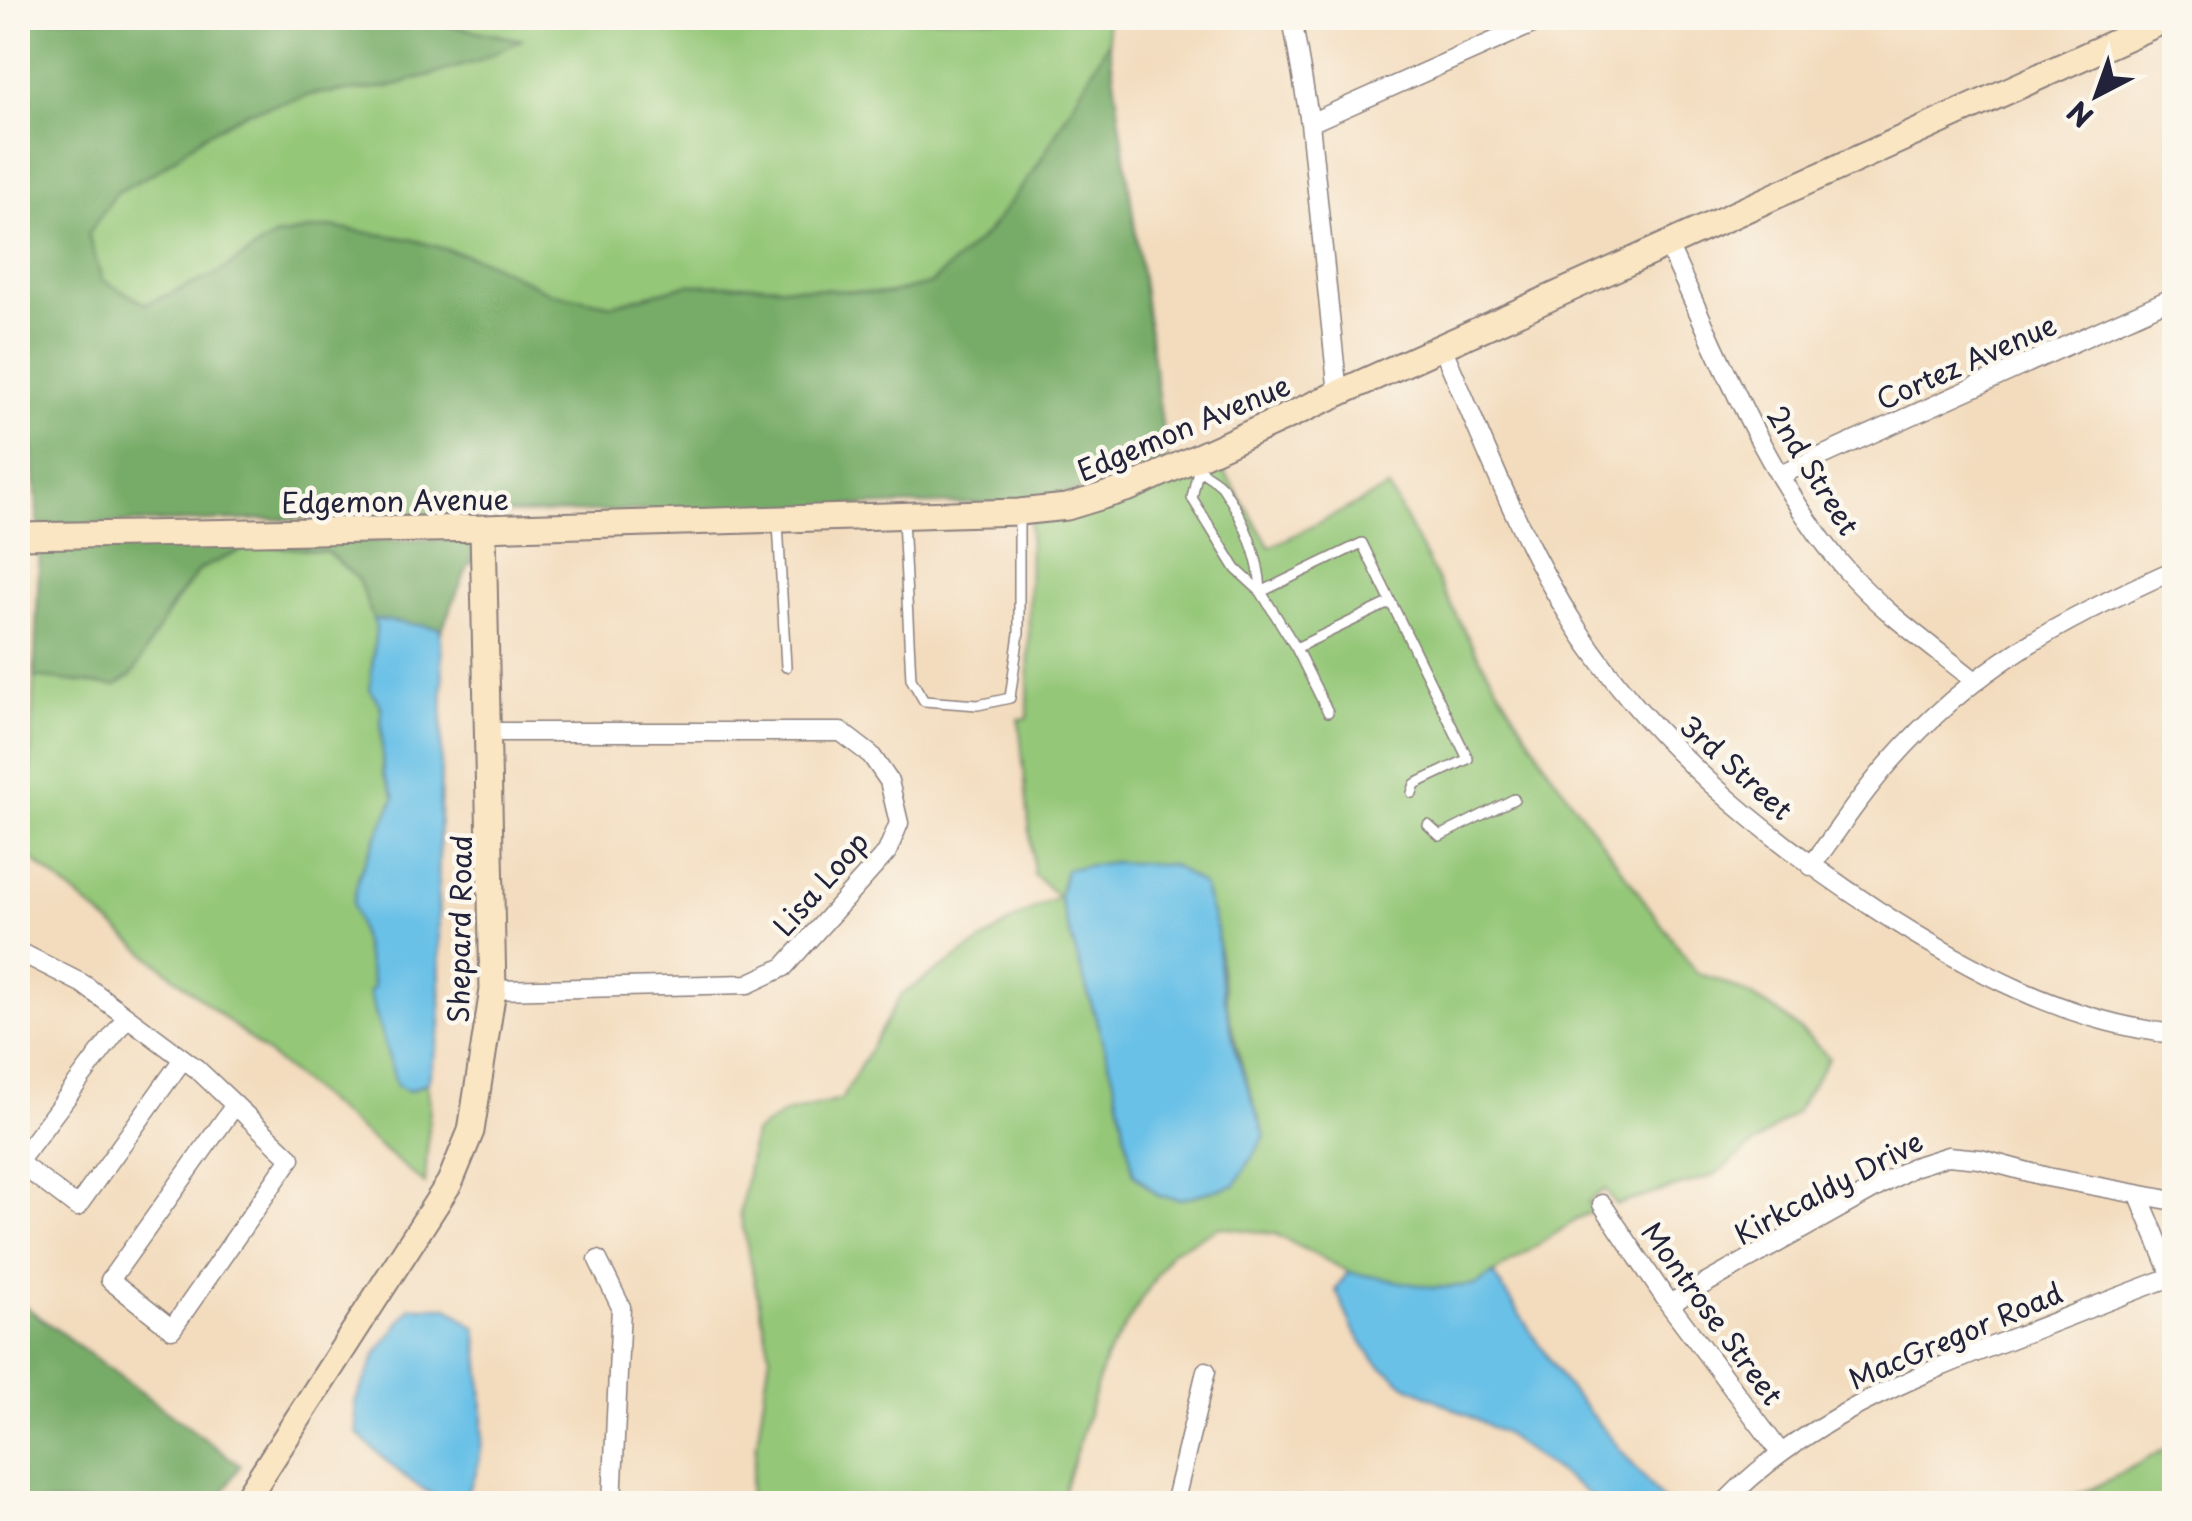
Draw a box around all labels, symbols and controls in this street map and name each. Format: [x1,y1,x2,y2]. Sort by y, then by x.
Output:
north arrow [2047,45,2147,145]
text: N [2057,91,2102,139]
street label: Cortez Avenue [1869,302,2063,420]
street label: Edgemon Avenue [1070,363,1296,491]
street label: 2nd Street [1757,397,1871,543]
street label: Edgemon Avenue [281,477,509,523]
street label: 3rd Street [1671,704,1803,830]
street label: Lisa Loop [762,821,878,945]
street label: Shepard Road [436,835,482,1023]
street label: Kirkcaldy Drive [1726,1119,1930,1255]
street label: Montrose Street [1632,1212,1794,1414]
street label: MacGregor Road [1841,1270,2069,1400]

